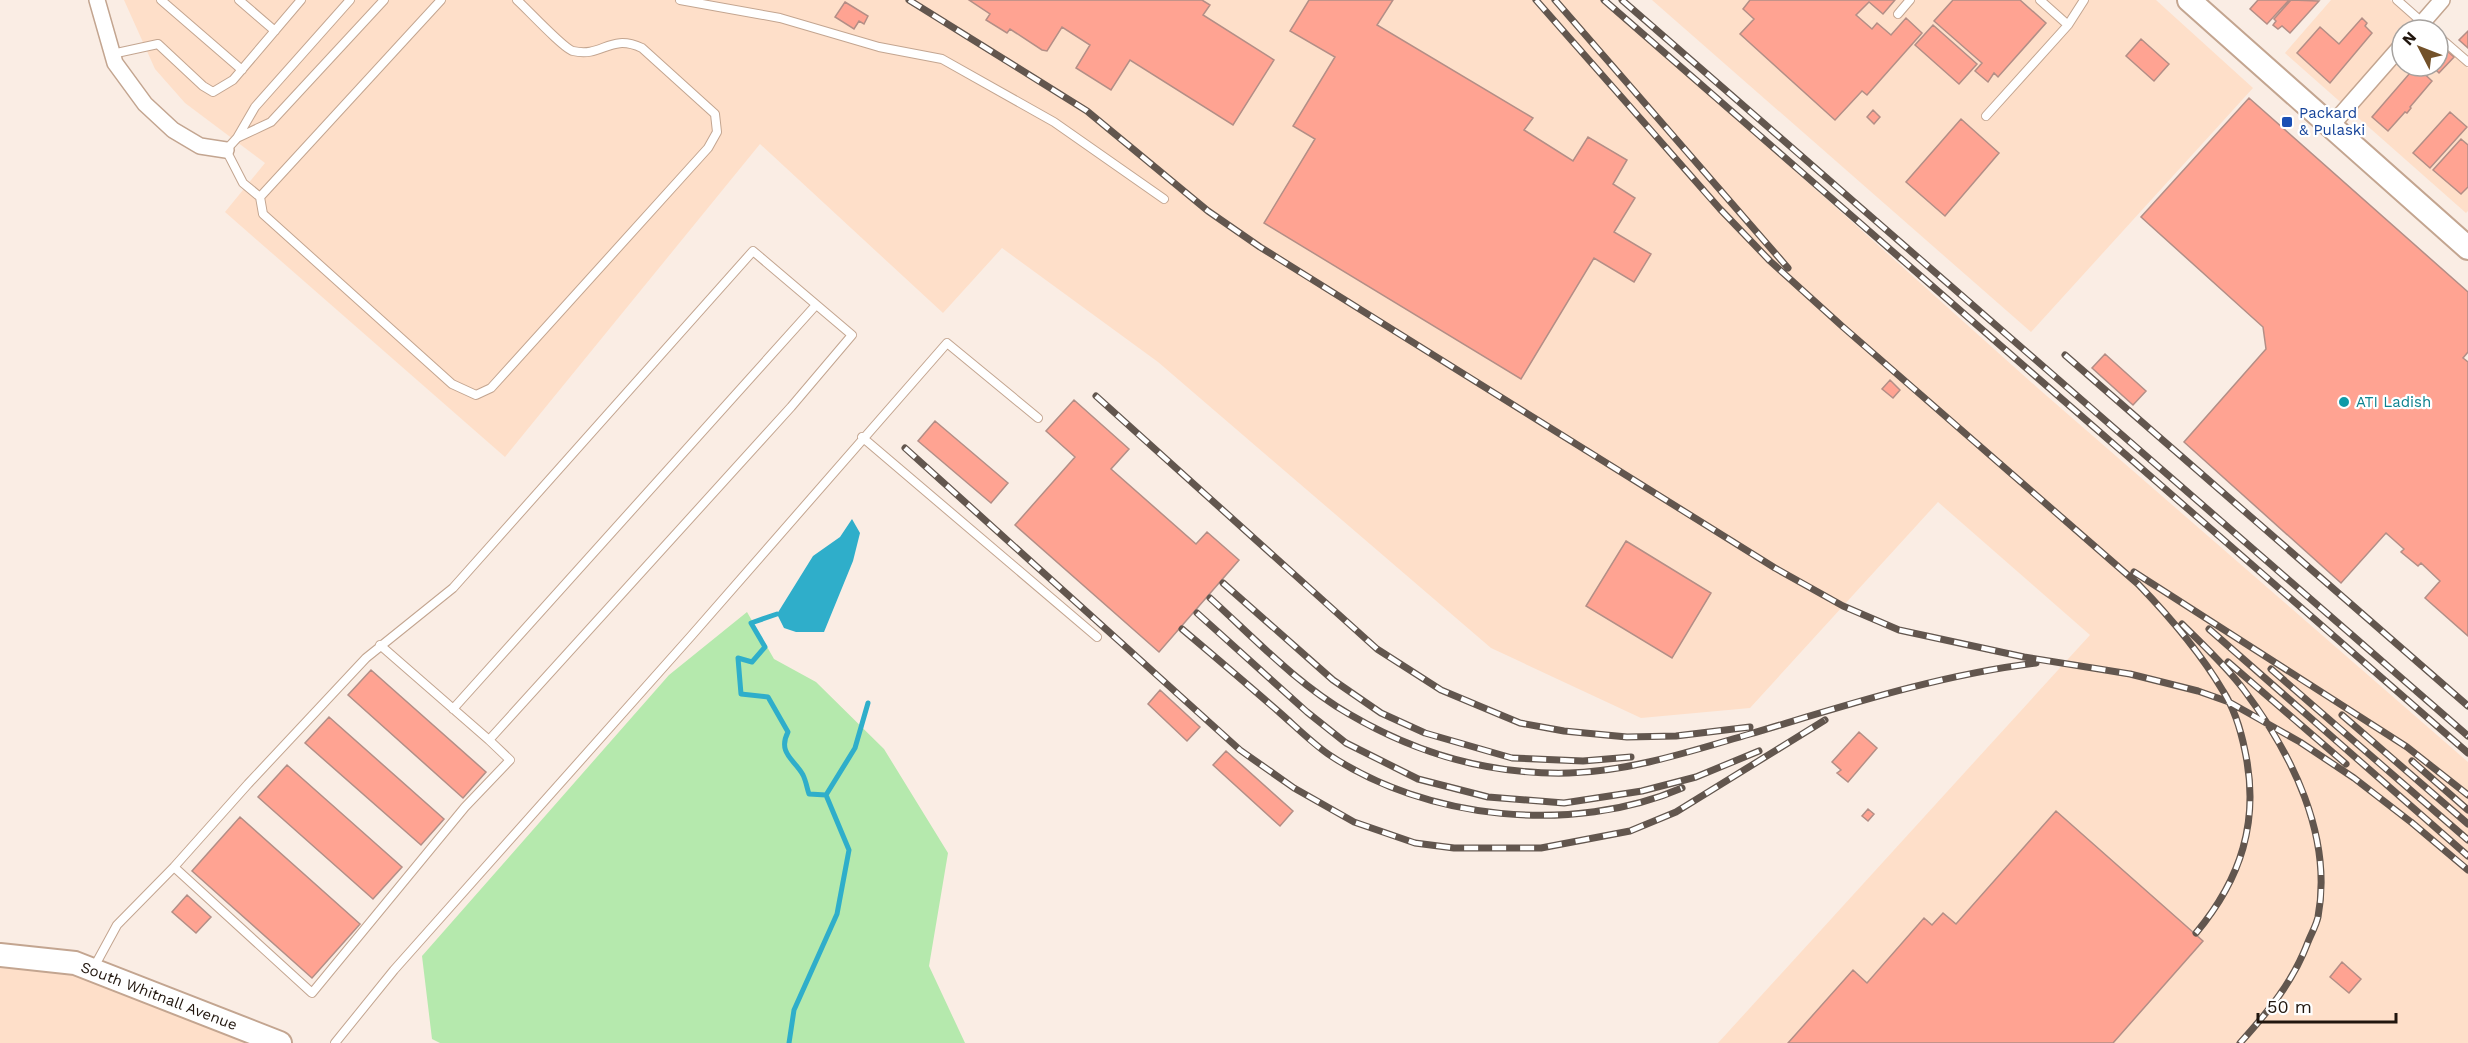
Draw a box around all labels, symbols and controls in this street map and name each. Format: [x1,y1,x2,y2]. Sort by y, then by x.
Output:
north arrow [2390,18,2450,78]
text: N [2398,28,2420,49]
place label: Packard & Pulaski [2299,104,2365,139]
marker: Packard & Pulaski [2280,115,2294,129]
place label: ATI Ladish [2356,393,2431,411]
marker: ATI Ladish [2337,395,2351,409]
street label: South Whitnall Avenue [78,958,240,1034]
scale bar [2258,986,2396,1024]
text: 50 m [2267,996,2312,1017]

